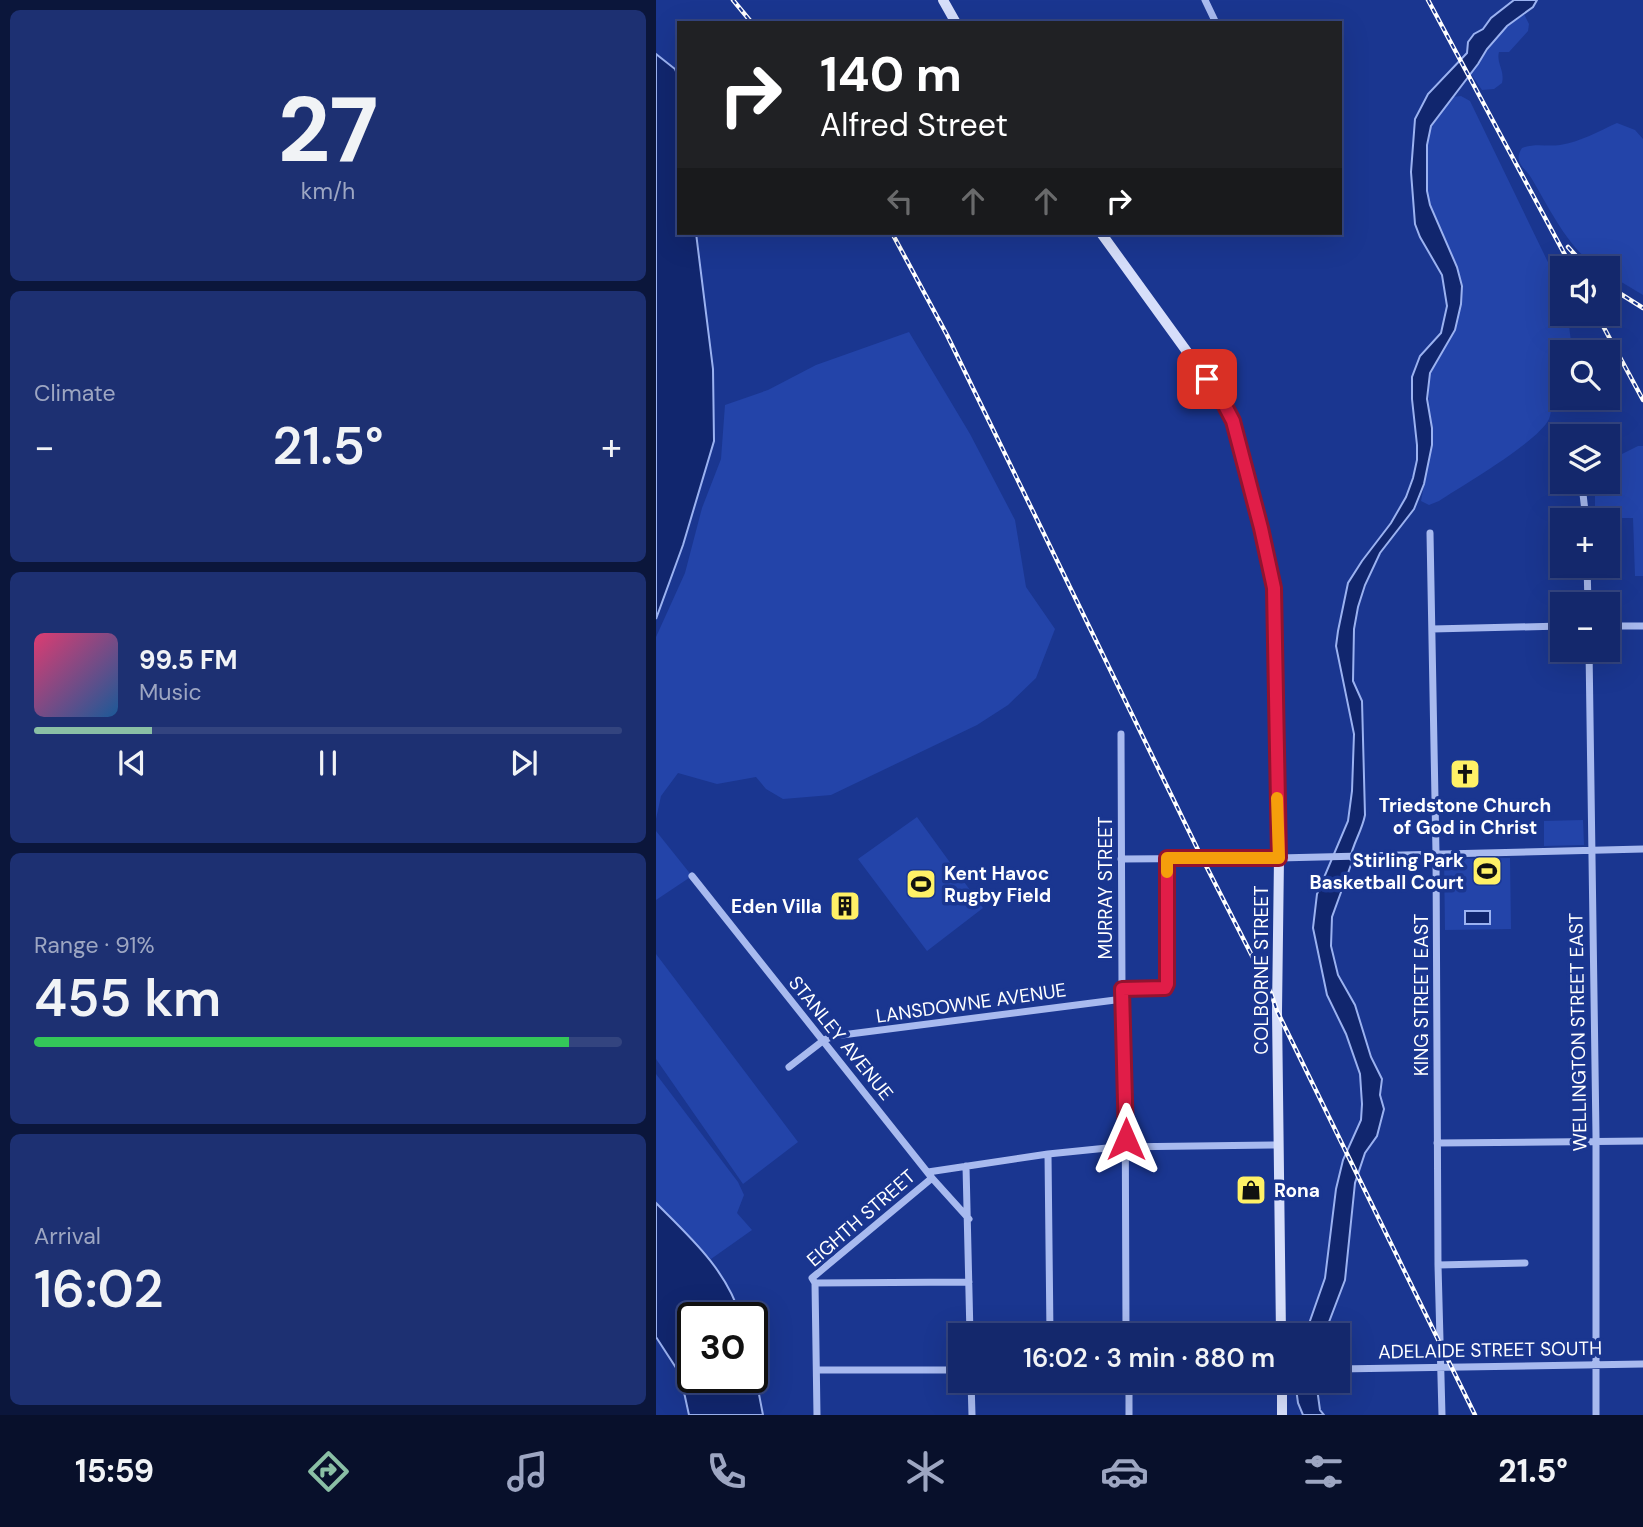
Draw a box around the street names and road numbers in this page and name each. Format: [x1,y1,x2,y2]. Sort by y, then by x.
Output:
street label: MURRAY STREET [1093,816,1118,960]
street label: COLBORNE STREET [1249,885,1274,1055]
street label: WELLINGTON STREET EAST [1563,912,1593,1151]
street label: KING STREET EAST [1409,913,1434,1076]
street label: STANLEY AVENUE [783,971,899,1105]
street label: LANSDOWNE AVENUE [874,977,1068,1029]
street label: EIGHTH STREET [801,1164,921,1272]
street label: ADELAIDE STREET SOUTH [1378,1336,1602,1364]

